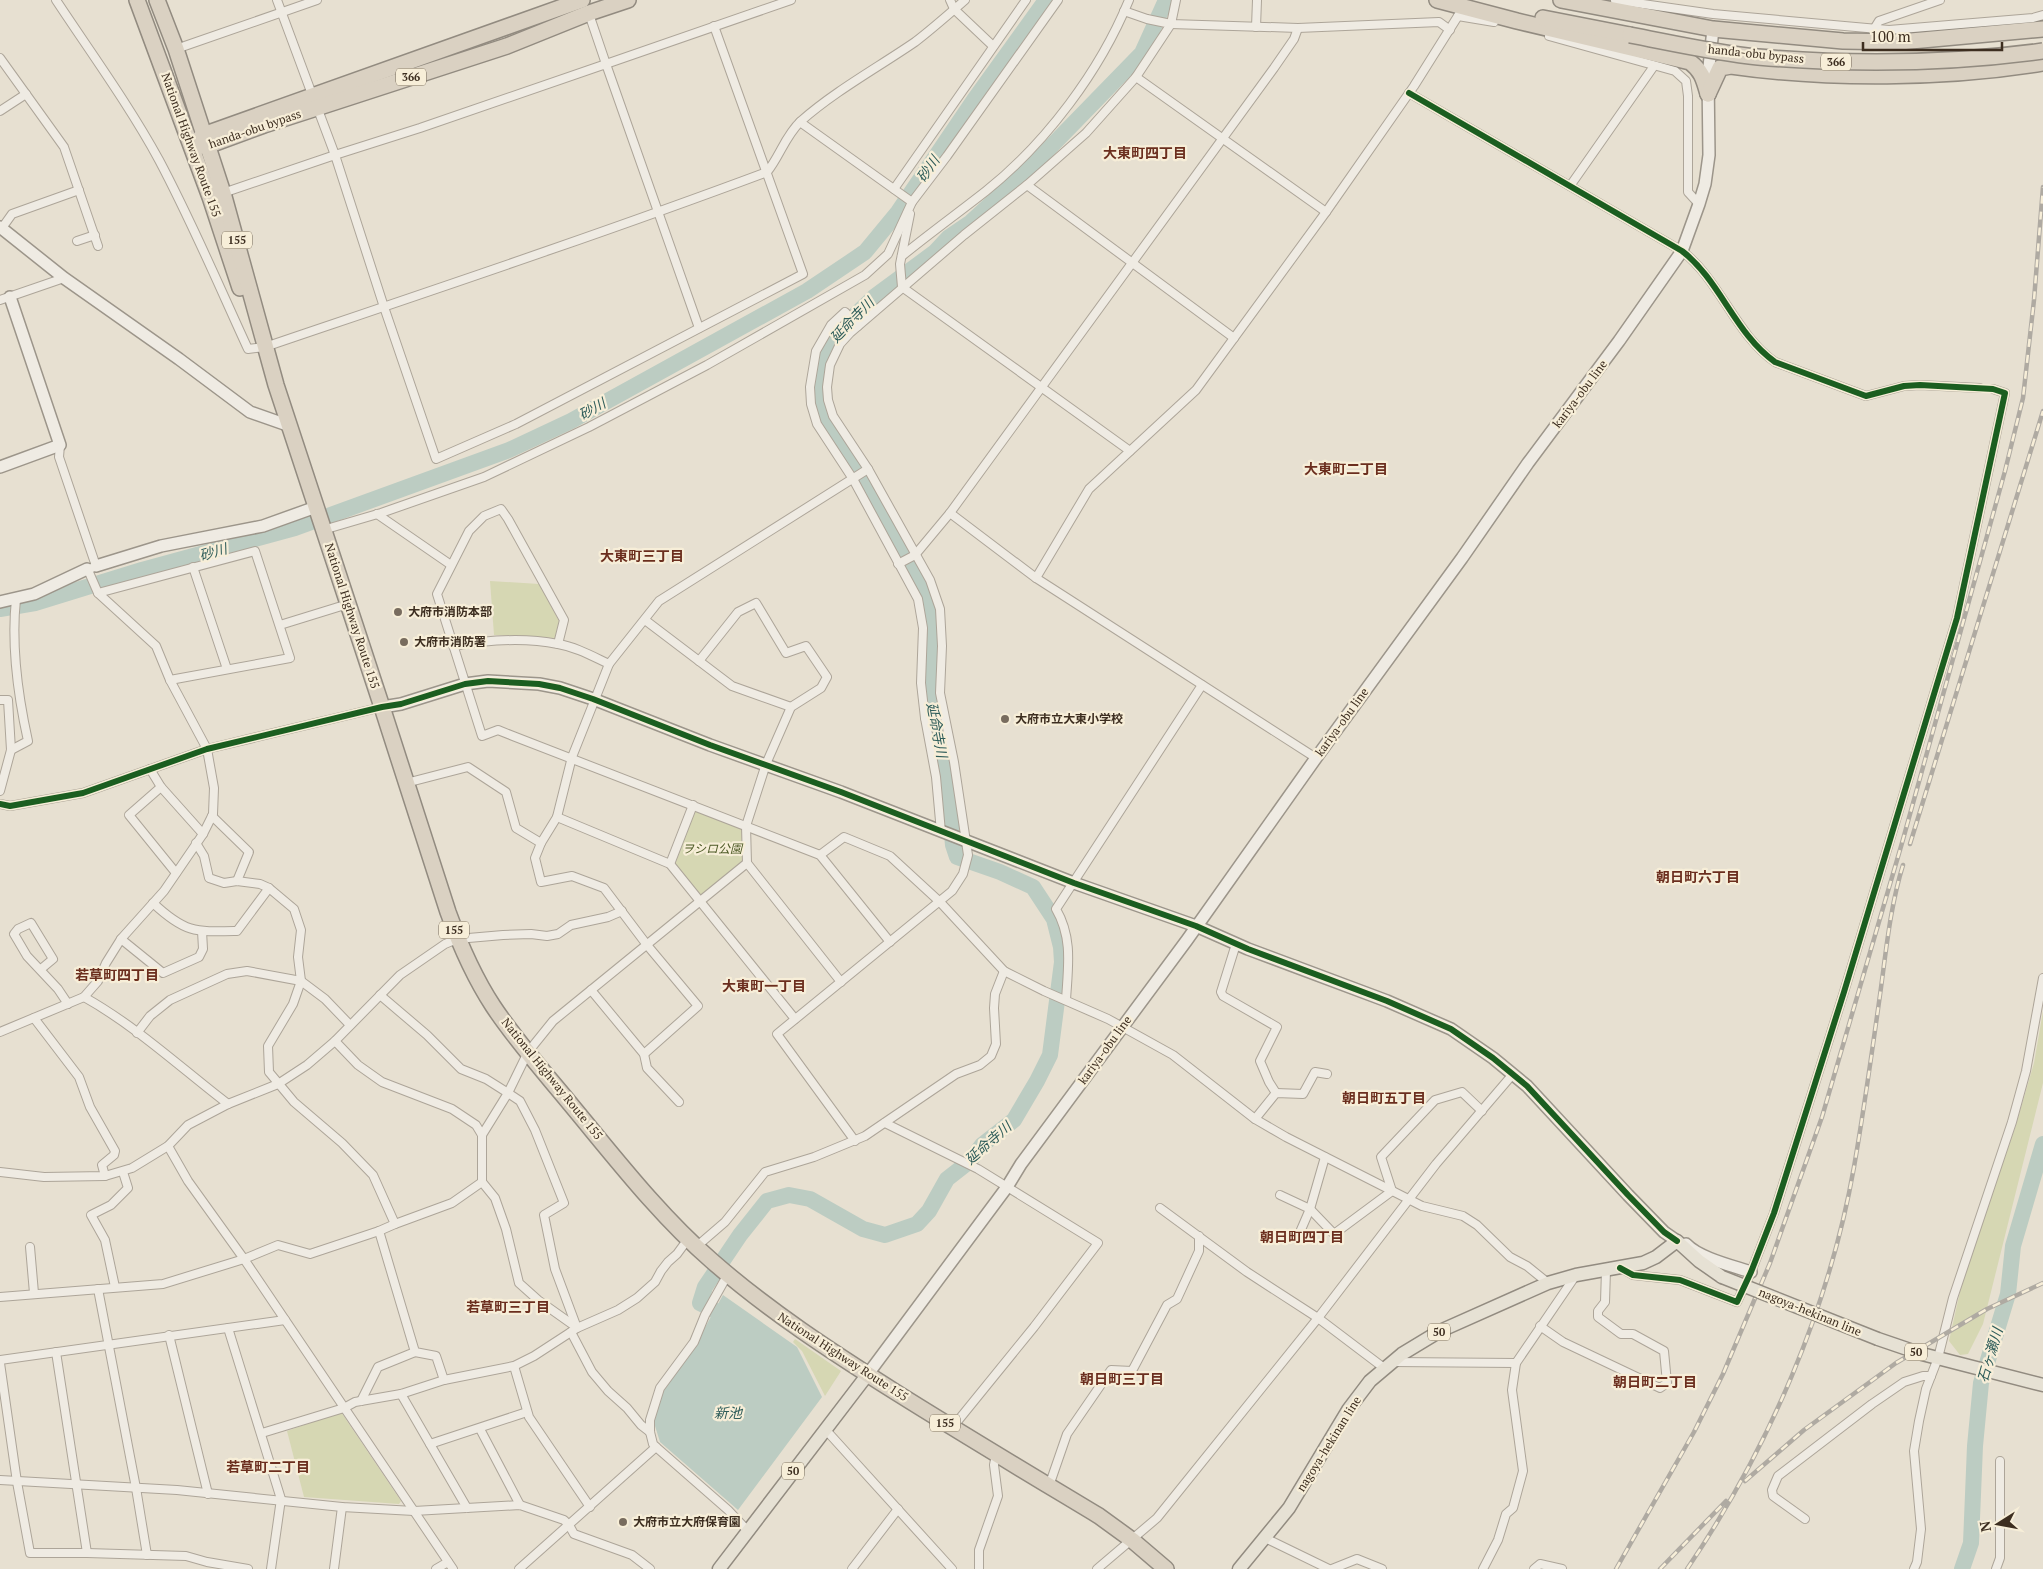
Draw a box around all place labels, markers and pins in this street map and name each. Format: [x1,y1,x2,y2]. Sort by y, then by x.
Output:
place label: 大府市消防本部 [408,604,492,619]
marker: 大府市消防本部 [392,606,404,618]
place label: 大府市消防署 [414,634,486,649]
marker: 大府市消防署 [398,636,410,648]
place label: 大府市立大東小学校 [1015,711,1123,726]
marker: 大府市立大東小学校 [999,713,1011,725]
place label: 大府市立大府保育園 [633,1514,741,1529]
marker: 大府市立大府保育園 [617,1516,629,1528]

